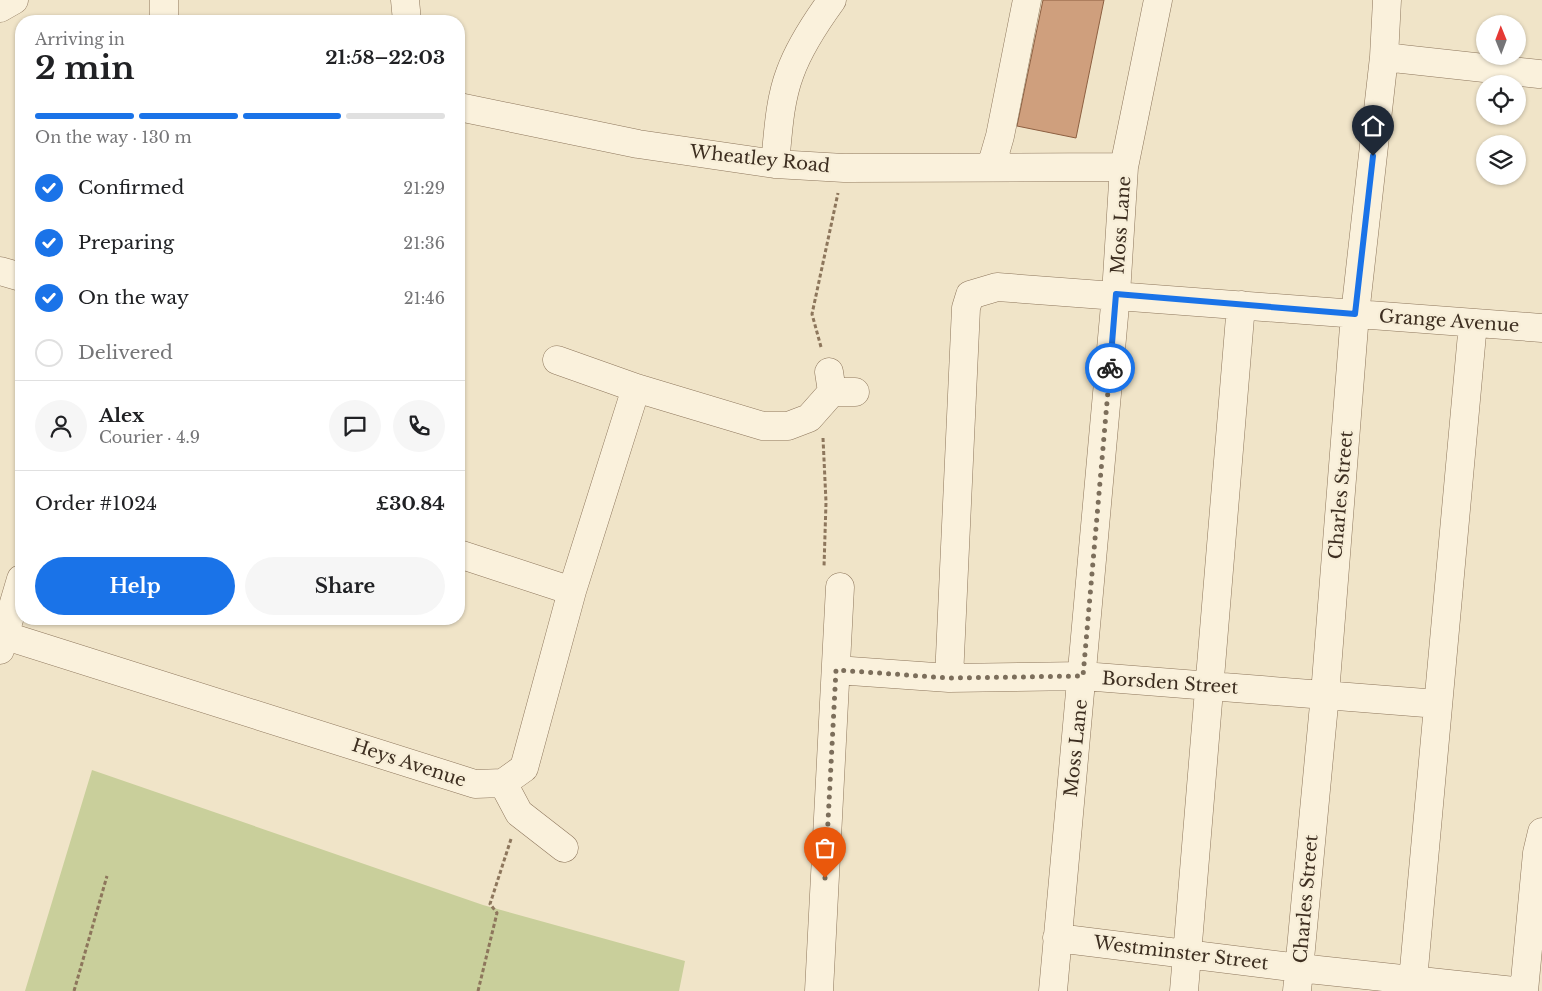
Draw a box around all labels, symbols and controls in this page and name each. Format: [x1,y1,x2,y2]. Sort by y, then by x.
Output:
north arrow [1476,15,1526,65]
map controls [1476,15,1526,185]
text: Arriving in [35,29,125,49]
text: 21:58–22:03 [325,46,445,69]
text: 2 min [35,48,135,88]
button: locate [1476,75,1526,125]
pin [1352,105,1394,156]
icon: home [1359,112,1387,140]
text: On the way · 130 m [35,127,192,147]
button: layers [1476,135,1526,185]
street label: Wheatley Road [688,141,831,177]
icon: check [35,174,63,202]
street label: Moss Lane [1107,175,1135,275]
text: Confirmed [78,176,184,199]
text: 21:29 [403,178,445,198]
icon: check [35,229,63,257]
text: Preparing [78,231,174,254]
text: 21:36 [403,233,445,253]
icon: check [35,284,63,312]
text: On the way [78,286,189,309]
text: 21:46 [404,288,445,308]
street label: Grange Avenue [1378,305,1520,337]
text: Delivered [78,341,173,364]
courier [1085,343,1135,393]
icon: bike [1096,354,1124,382]
button: person [35,400,87,452]
button: chat [329,400,381,452]
button: phone [393,400,445,452]
text: Alex [99,404,144,427]
text: Courier · 4.9 [99,427,200,447]
street label: Charles Street [1324,430,1358,560]
text: Order #1024 [35,492,157,515]
text: £30.84 [376,492,445,515]
button: Help [35,557,235,615]
button: Share [245,557,445,615]
street label: Borsden Street [1101,667,1239,699]
street label: Moss Lane [1060,698,1092,798]
street label: Heys Avenue [349,734,469,792]
pin [804,827,846,878]
icon: bag [811,834,839,862]
street label: Charles Street [1289,834,1323,964]
street label: Westminster Street [1091,931,1270,975]

